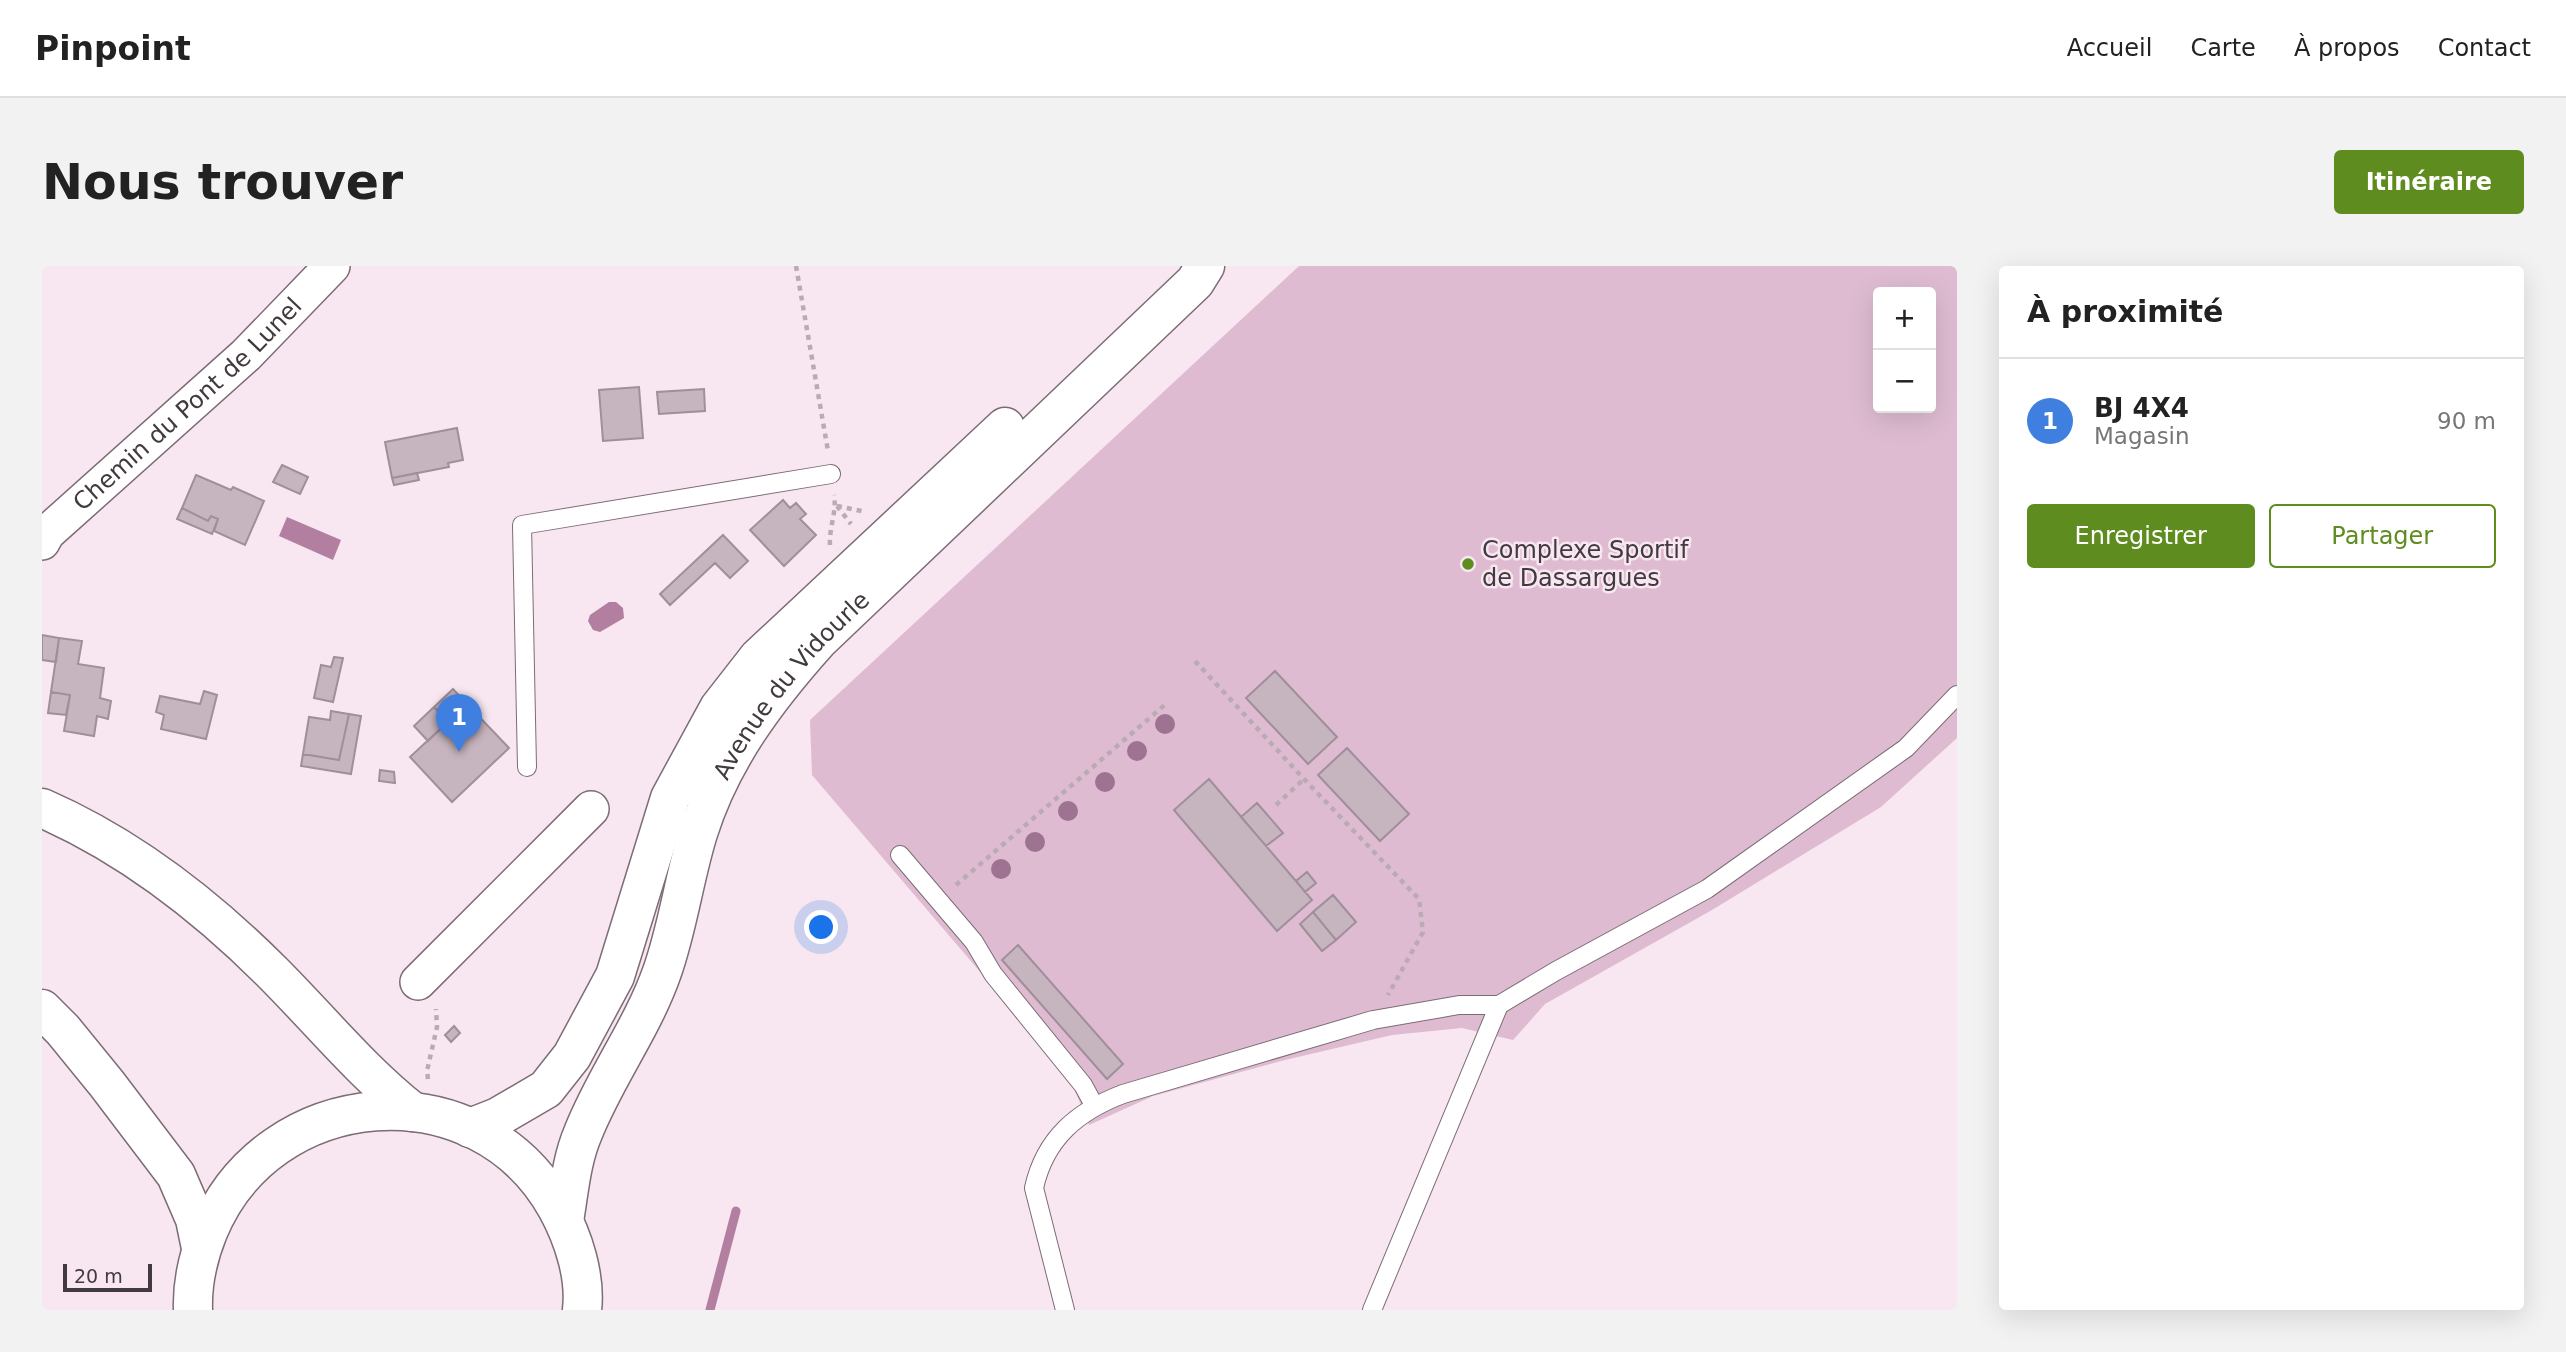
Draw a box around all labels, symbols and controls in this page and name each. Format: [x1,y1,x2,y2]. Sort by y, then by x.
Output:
text: Pinpoint [35,29,191,68]
text: Accueil [2067,34,2152,62]
text: Carte [2190,34,2256,62]
text: À propos [2294,34,2400,62]
text: Contact [2438,34,2531,62]
button: Itinéraire [2334,150,2524,214]
text: Nous trouver [42,154,403,211]
map controls [1873,287,1936,413]
button: + [1873,287,1936,350]
street label: Chemin du Pont de Lunel [68,292,308,517]
text: À proximité [2027,294,2223,329]
button: − [1873,350,1936,413]
text: BJ 4X4 [2094,393,2189,423]
text: 1 [2042,408,2058,434]
text: 90 m [2437,408,2496,434]
text: Magasin [2094,423,2190,449]
button: Enregistrer [2027,504,2255,568]
button: Partager [2269,504,2496,568]
place label: Complexe Sportif de Dassargues [1482,536,1689,592]
marker: Complexe Sportif de Dassargues [1460,556,1476,572]
street label: Avenue du Vidourle [708,586,875,784]
pin: 1 [436,694,482,752]
your location [804,910,838,944]
scale bar [63,1261,152,1293]
text: 20 m [74,1265,123,1287]

